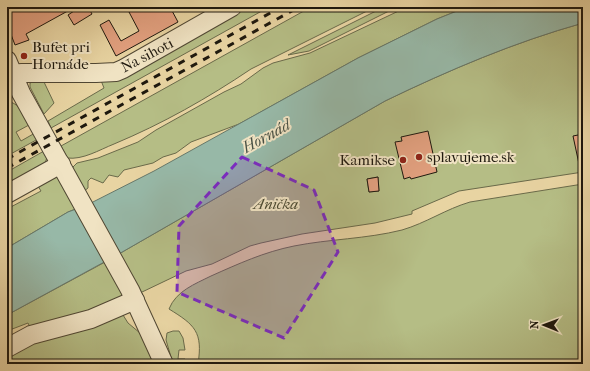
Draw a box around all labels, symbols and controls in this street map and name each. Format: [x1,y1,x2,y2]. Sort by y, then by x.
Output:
street label: Na sihoti [118,33,177,76]
place label: Bufet pri Hornáde [32,38,90,73]
marker: Bufet pri Hornáde [19,51,29,61]
water label: Hornád [238,114,295,157]
place label: splavujeme.sk [427,148,515,166]
place label: Kamikse [339,151,396,169]
marker: splavujeme.sk [414,152,424,162]
marker: Kamikse [398,155,408,165]
park label: Anička [252,195,298,213]
north arrow [524,305,564,345]
text: N [528,320,541,329]

